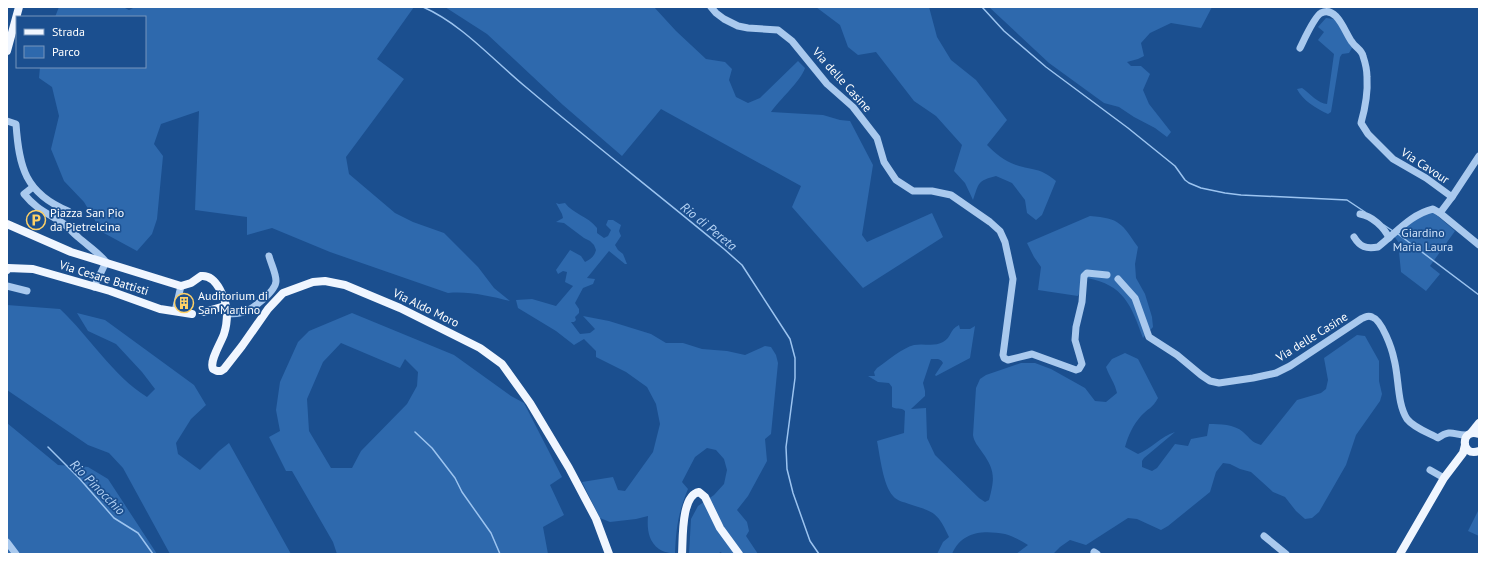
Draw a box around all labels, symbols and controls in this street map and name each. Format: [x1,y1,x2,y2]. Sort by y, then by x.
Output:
legend [16,16,146,68]
text: Strada [52,24,85,39]
text: Parco [52,44,80,59]
street label: Via delle Casine [809,44,875,115]
street label: Via Cavour [1398,144,1452,187]
water label: Rio di Pereta [677,199,741,255]
place label: Piazza San Pio da Pietrelcina [50,205,124,234]
parking icon: Piazza San Pio da Pietrelcina [25,209,47,231]
park label: Giardino Maria Laura [1393,225,1453,254]
street label: Via Cesare Battisti [57,256,151,298]
street label: Via Aldo Moro [390,285,462,330]
place label: Auditorium di San Martino [198,288,268,317]
building icon: Auditorium di San Martino [173,292,195,314]
street label: Via delle Casine [1272,309,1350,365]
water label: Rio Pinocchio [66,456,129,519]

